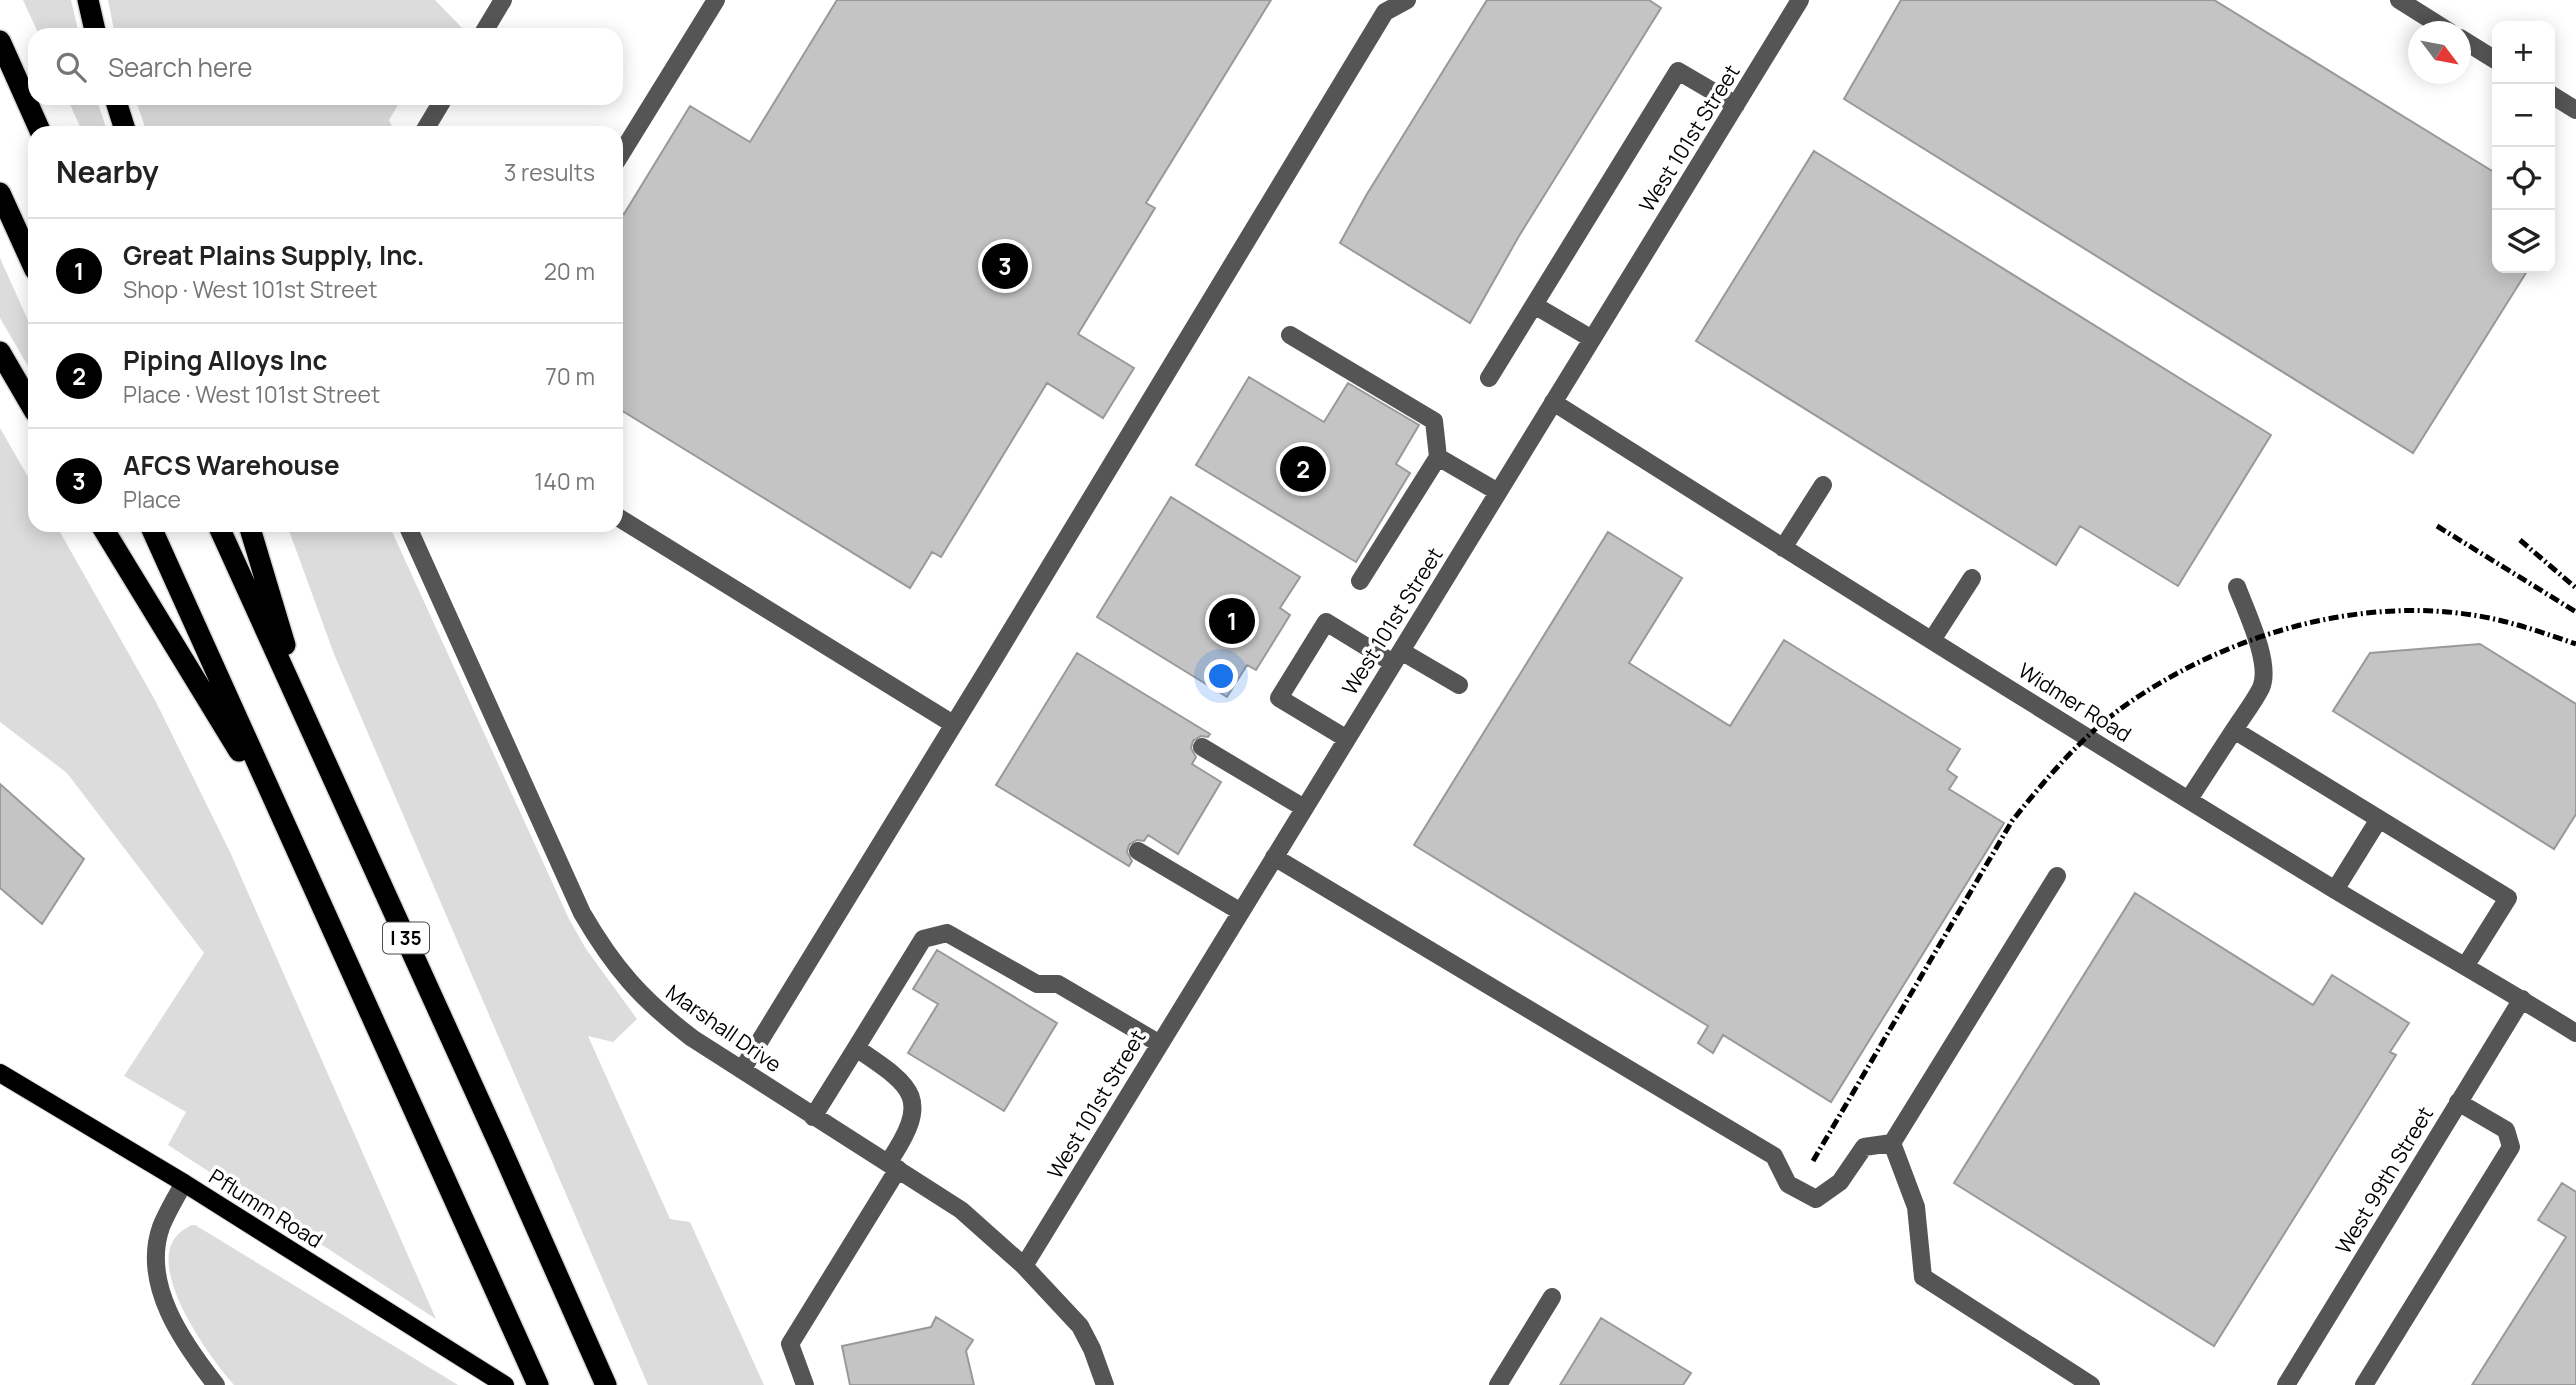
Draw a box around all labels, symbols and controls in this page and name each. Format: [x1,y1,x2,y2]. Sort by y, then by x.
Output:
north arrow [2408,21,2471,84]
map controls [2492,21,2555,273]
button: + [2492,21,2555,84]
search box [28,28,623,105]
icon: search [52,48,90,86]
text: Search here [108,49,253,85]
street label: West 101st Street [1632,59,1746,217]
button: − [2492,84,2555,147]
button: locate [2492,147,2555,210]
text: Nearby [56,151,159,192]
text: 3 results [504,156,595,188]
button: layers [2492,210,2555,273]
text: Great Plains Supply, Inc. [123,237,425,273]
pin: 3 [982,240,1028,292]
text: 1 [74,255,84,287]
text: 20 m [544,255,595,287]
text: Shop · West 101st Street [123,273,377,305]
text: Piping Alloys Inc [123,342,327,378]
text: 2 [72,360,86,392]
text: 70 m [545,360,595,392]
text: Place · West 101st Street [123,378,380,410]
pin: 2 [1280,443,1326,495]
text: AFCS Warehouse [123,447,340,483]
text: 3 [72,465,86,497]
text: 140 m [534,465,595,497]
text: Place [123,483,181,515]
street label: West 101st Street [1335,542,1449,700]
pin: 1 [1209,595,1255,647]
street label: Widmer Road [2013,656,2137,748]
your location [1204,659,1238,693]
road number: I 35 [383,922,429,954]
street label: Marshall Drive [661,978,787,1078]
street label: West 101st Street [1041,1024,1151,1184]
street label: West 99th Street [2329,1101,2439,1259]
street label: Pflumm Road [204,1162,328,1254]

